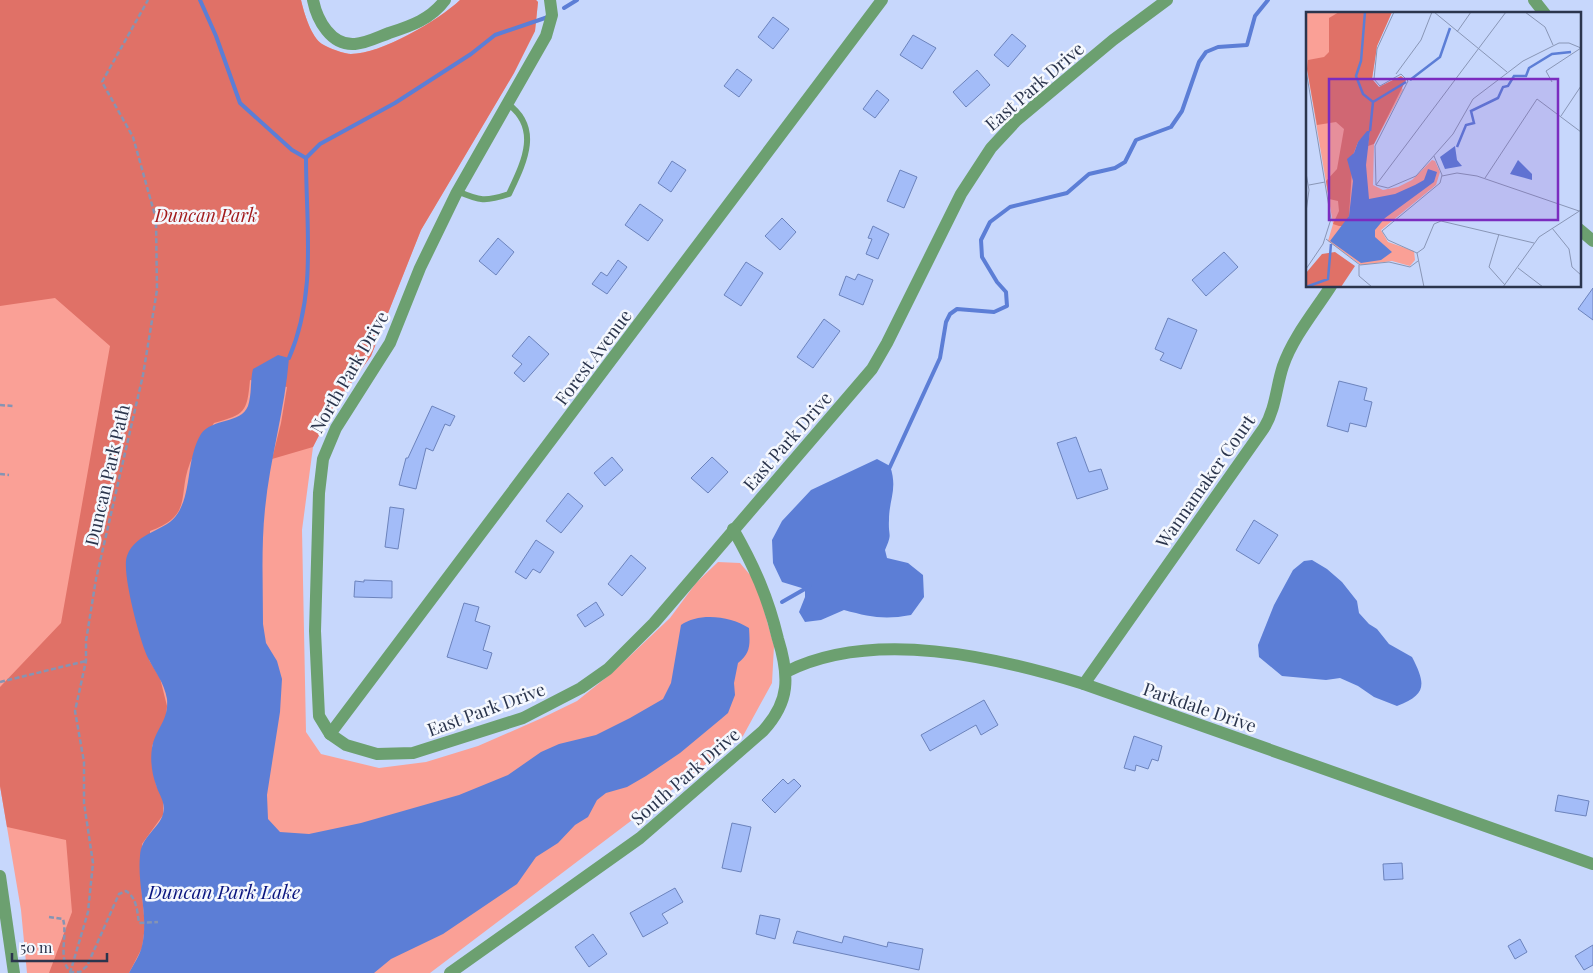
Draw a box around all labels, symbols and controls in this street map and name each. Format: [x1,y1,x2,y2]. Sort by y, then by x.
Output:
inset map [1306,12,1580,288]
street label: East Park Drive [979,36,1089,136]
park label: Duncan Park [154,203,257,227]
street label: Forest Avenue [549,304,637,410]
street label: North Park Drive [304,307,394,437]
street label: East Park Drive [737,386,837,496]
street label: Duncan Park Path [79,401,135,548]
street label: Wannamaker Court [1149,409,1260,553]
street label: Parkdale Drive [1140,676,1260,738]
street label: East Park Drive [424,677,548,741]
street label: South Park Drive [626,722,744,830]
water label: Duncan Park Lake [147,878,300,904]
scale bar [12,930,108,962]
text: 50 m [20,937,53,957]

